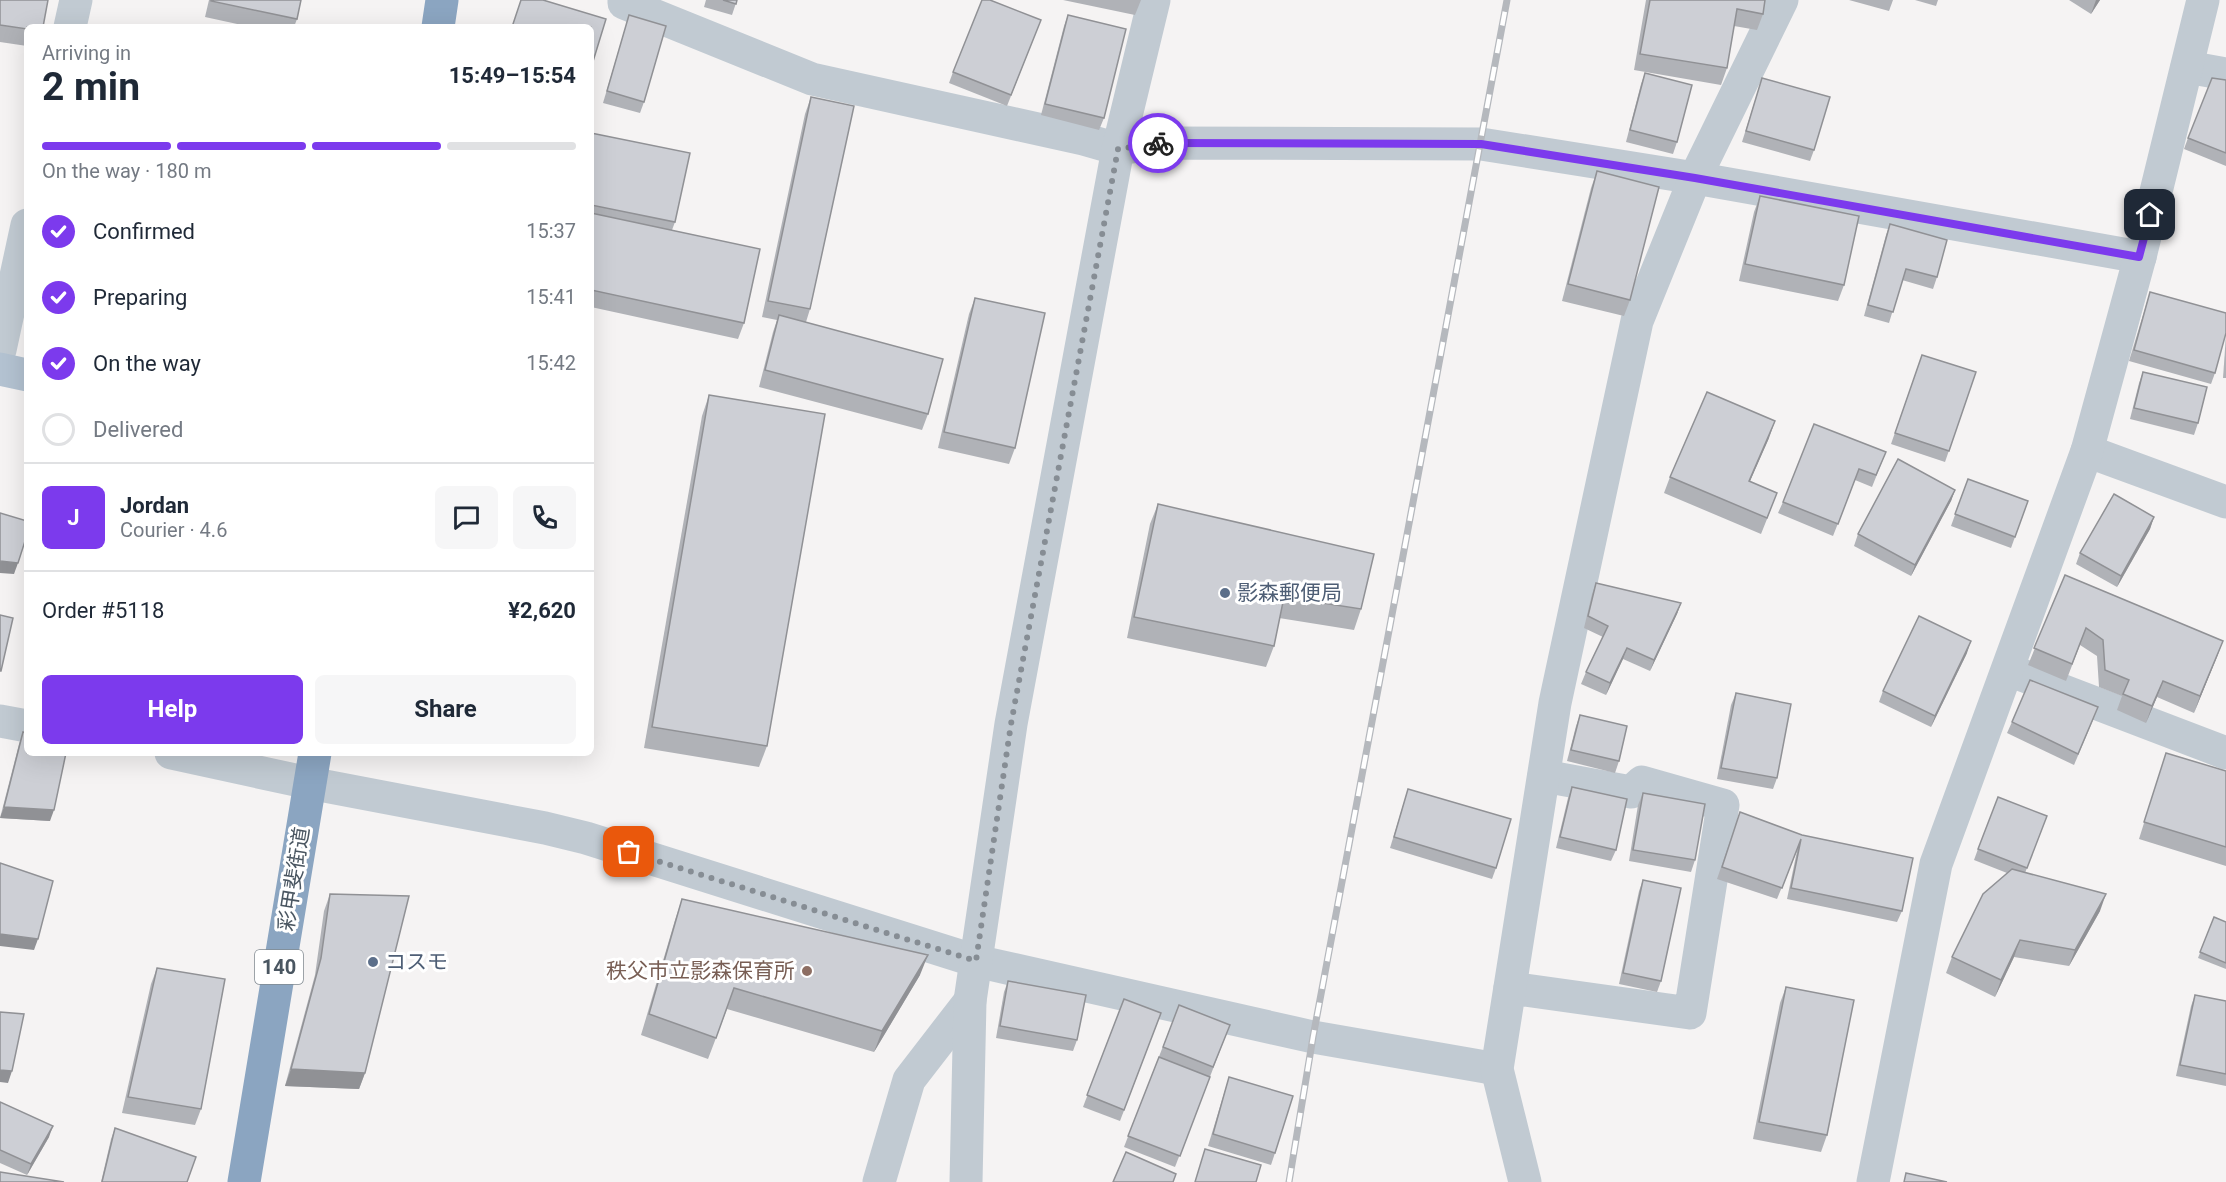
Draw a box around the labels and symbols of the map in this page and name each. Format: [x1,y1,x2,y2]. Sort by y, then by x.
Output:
courier [1128,113,1188,173]
pin [2124,189,2175,240]
place label: 影森郵便局 [1237,581,1342,605]
marker: 影森郵便局 [1218,586,1232,600]
street label: 彩甲斐街道 [274,825,314,933]
pin [603,826,654,877]
road number: 140 [255,950,303,984]
place label: コスモ [385,950,448,974]
marker: コスモ [366,955,380,969]
place label: 秩父市立影森保育所 [606,959,795,983]
marker: 秩父市立影森保育所 [800,964,814,978]

